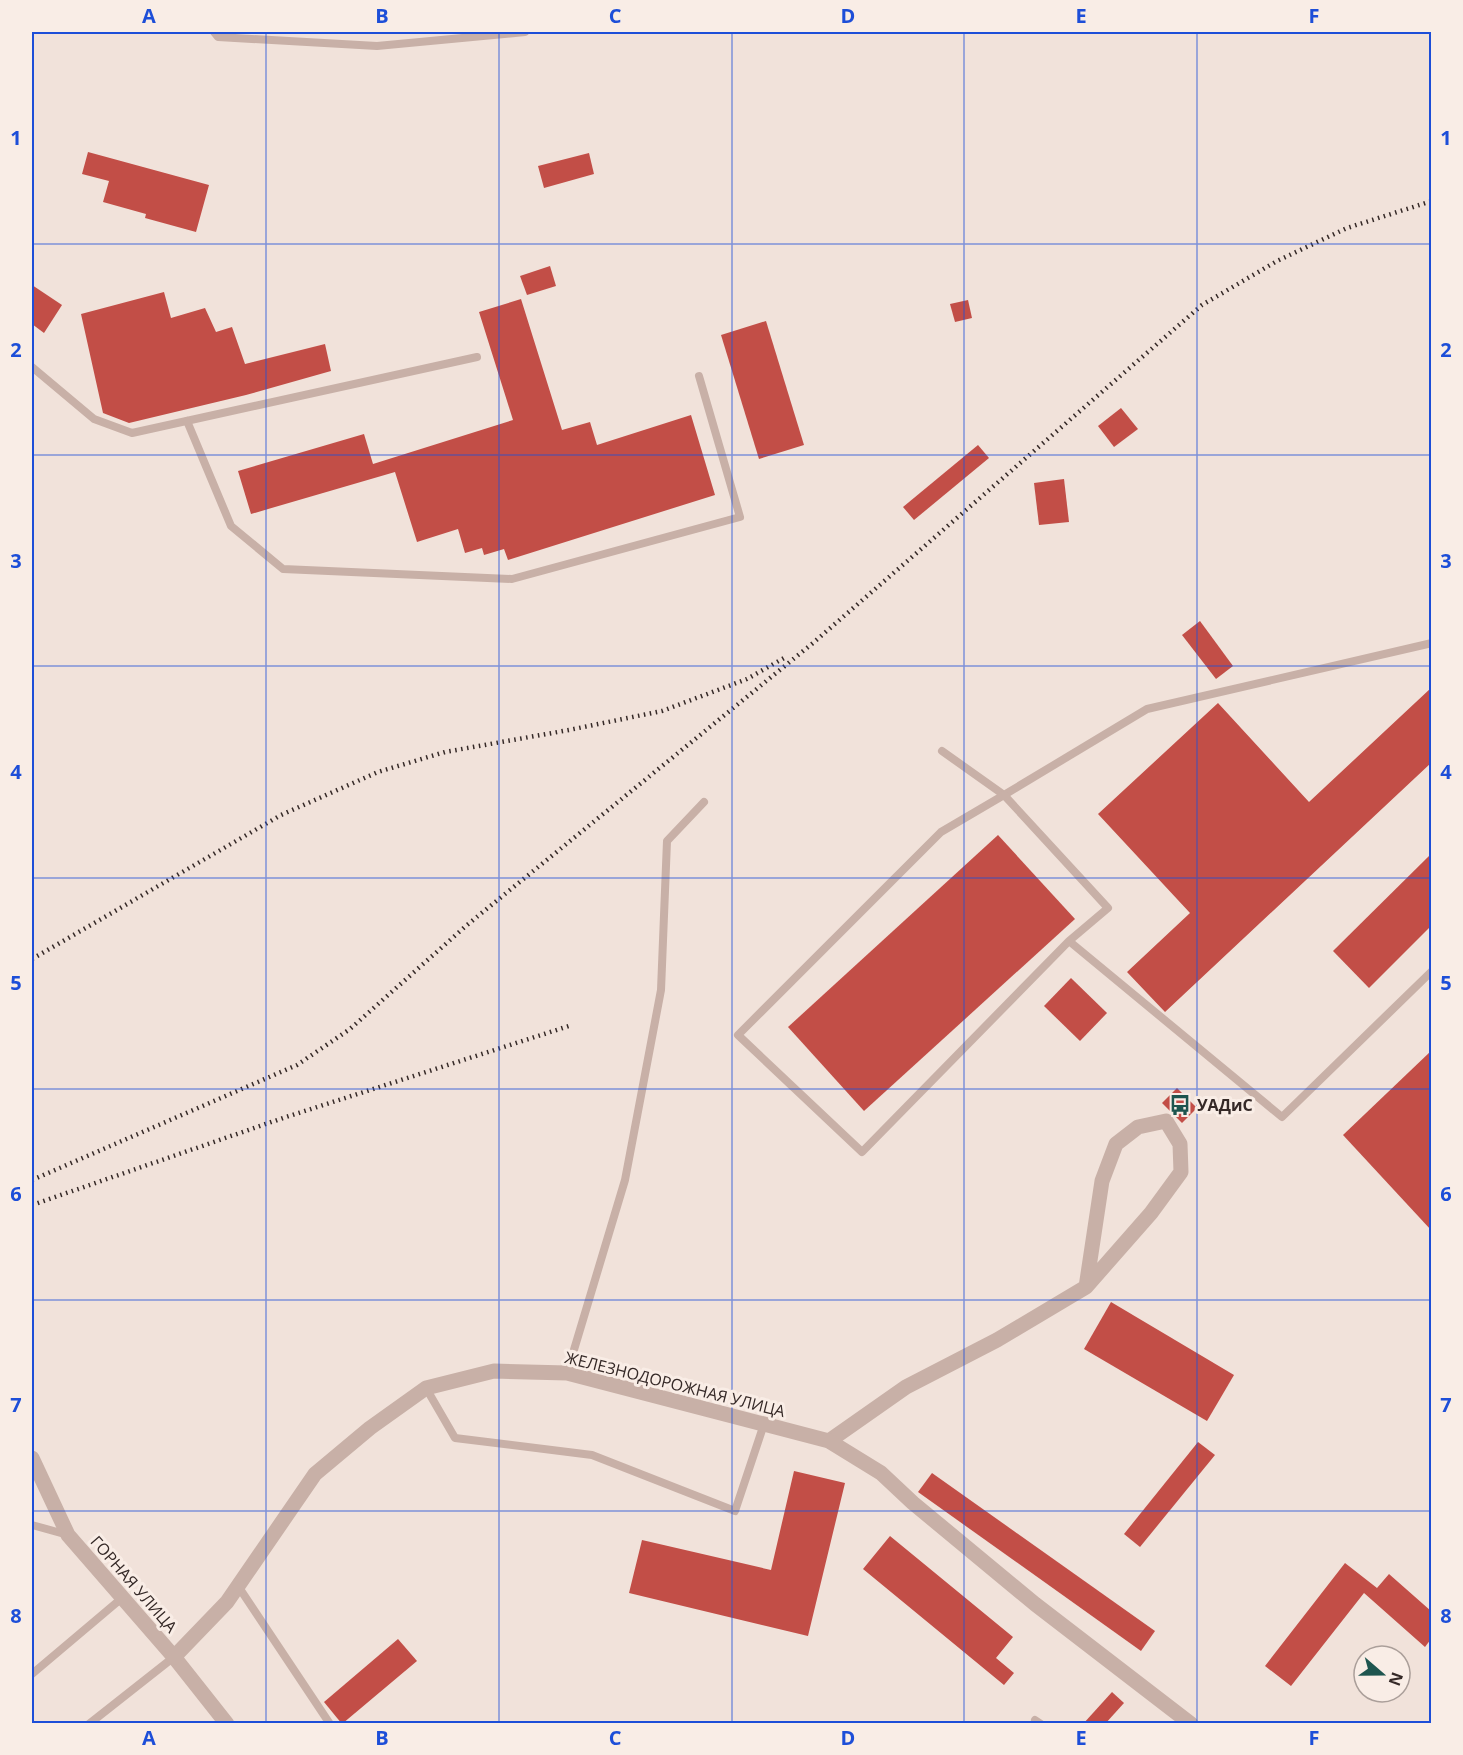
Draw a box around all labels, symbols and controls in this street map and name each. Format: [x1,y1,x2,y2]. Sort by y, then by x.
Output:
text: A [142,2,156,29]
text: B [375,2,389,29]
text: C [609,2,622,29]
text: D [841,2,855,29]
text: E [1075,2,1087,29]
text: F [1309,2,1319,29]
text: 1 [10,124,22,151]
text: 1 [1440,124,1452,151]
text: 2 [10,336,22,363]
text: 2 [1440,336,1452,363]
text: 3 [10,547,22,574]
text: 3 [1440,547,1452,574]
text: 4 [10,758,22,785]
text: 4 [1440,758,1452,785]
text: 5 [10,969,22,996]
text: 5 [1440,969,1452,996]
bus stop icon: УАДиС [1168,1093,1192,1117]
place label: УАДиС [1197,1094,1253,1116]
text: 6 [10,1180,22,1207]
text: 6 [1440,1180,1452,1207]
street label: ЖЕЛЕЗНОДОРОЖНАЯ УЛИЦА [563,1346,788,1422]
text: 7 [10,1391,22,1418]
text: 7 [1440,1391,1452,1418]
street label: ГОРНАЯ УЛИЦА [86,1531,183,1638]
text: 8 [10,1602,22,1629]
text: 8 [1440,1602,1452,1629]
north arrow [1352,1644,1412,1704]
text: N [1384,1669,1409,1689]
text: A [142,1724,156,1751]
text: B [375,1724,389,1751]
text: C [609,1724,622,1751]
text: D [841,1724,855,1751]
text: E [1075,1724,1087,1751]
text: F [1309,1724,1319,1751]

